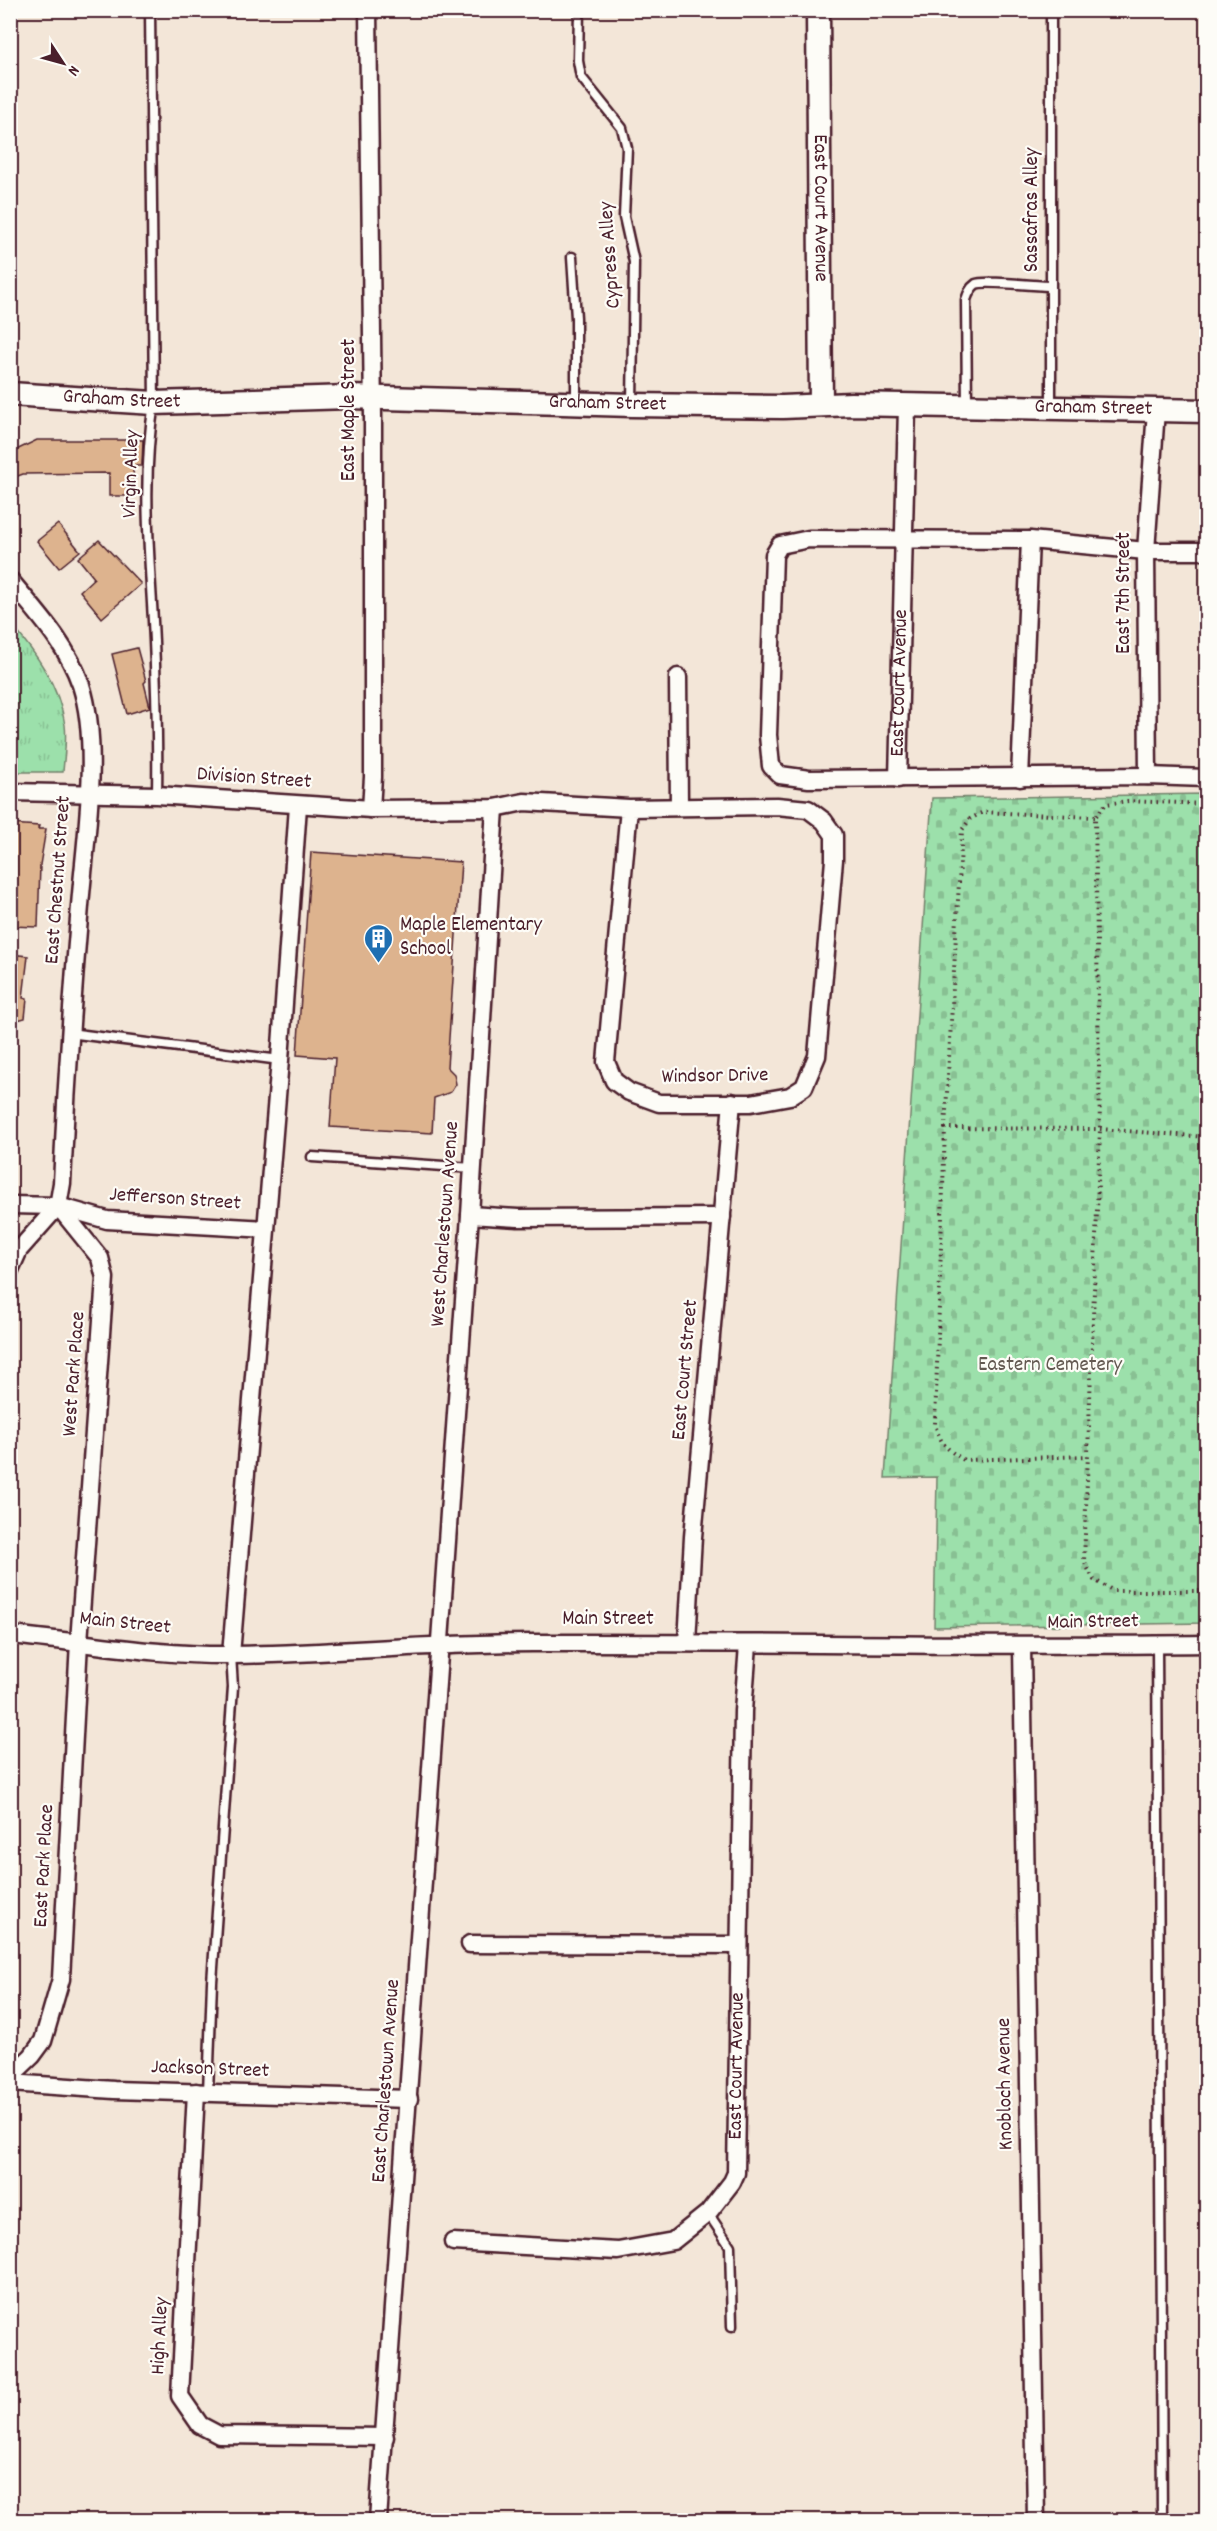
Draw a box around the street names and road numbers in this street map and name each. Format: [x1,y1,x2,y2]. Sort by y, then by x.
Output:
street label: East Court Avenue [804,134,835,282]
street label: Sassafras Alley [1018,147,1048,272]
street label: Cypress Alley [592,200,630,310]
street label: East Maple Street [335,338,365,481]
street label: Graham Street [62,382,181,418]
street label: Graham Street [548,388,667,420]
street label: Graham Street [1034,393,1153,425]
street label: Virgin Alley [115,429,149,519]
street label: East 7th Street [1110,532,1140,654]
street label: East Court Avenue [884,609,917,757]
street label: Division Street [196,760,313,798]
street label: East Chestnut Street [38,794,80,965]
street label: Windsor Drive [661,1061,769,1093]
street label: West Charlestown Avenue [424,1120,468,1328]
street label: Jefferson Street [108,1180,242,1220]
street label: East Court Street [665,1298,707,1442]
street label: West Park Place [56,1310,94,1438]
street label: Main Street [78,1604,172,1644]
street label: Main Street [562,1605,654,1635]
street label: Main Street [1047,1607,1139,1639]
street label: East Park Place [27,1804,63,1928]
street label: East Charlestown Avenue [365,1978,409,2184]
street label: East Court Avenue [722,1992,754,2140]
street label: Knobloch Avenue [990,2017,1022,2151]
street label: Jackson Street [150,2053,270,2087]
street label: High Alley [144,2296,178,2375]

